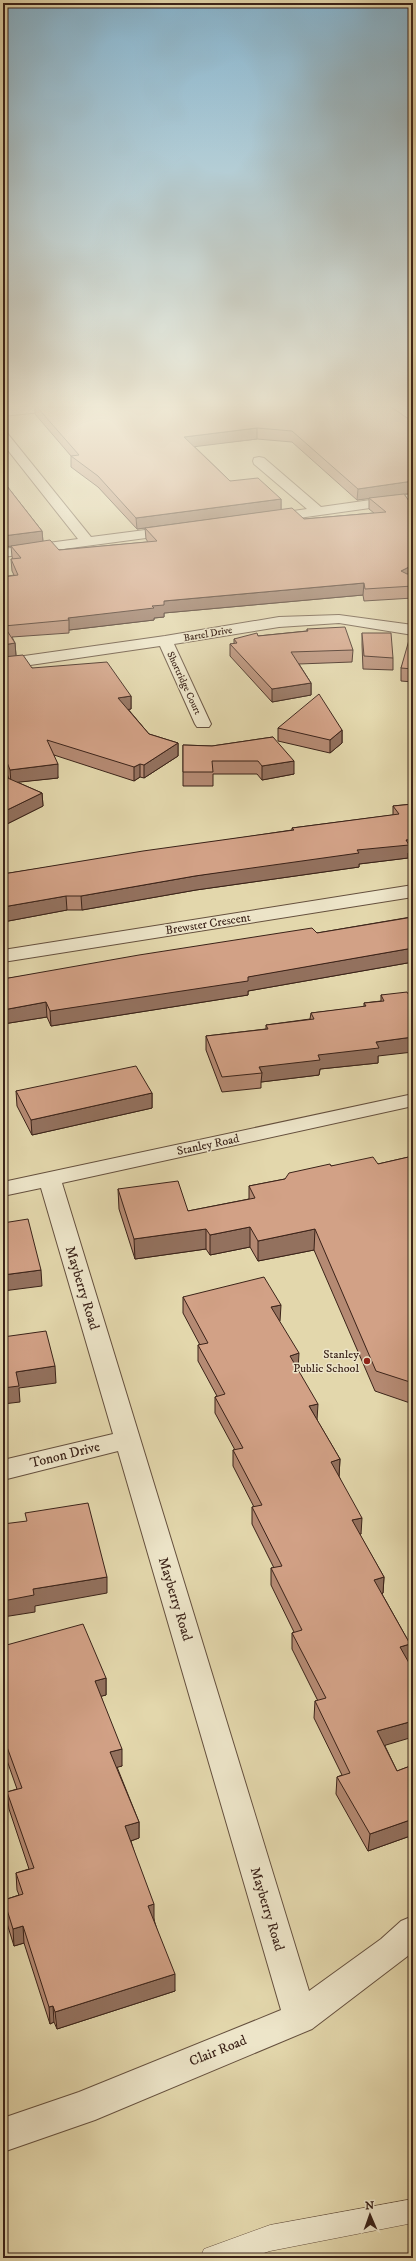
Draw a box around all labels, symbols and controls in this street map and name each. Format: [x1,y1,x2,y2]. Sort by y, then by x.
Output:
street label: Bartel Drive [183,624,233,644]
street label: Shortridge Court [164,650,204,716]
street label: Brewster Crescent [164,910,252,938]
street label: Stanley Road [176,1131,240,1159]
street label: Mayberry Road [61,1244,103,1332]
place label: Stanley Public School [293,1347,359,1376]
marker: Stanley Public School [362,1356,372,1366]
street label: Tonon Drive [28,1438,102,1472]
street label: Mayberry Road [154,1555,196,1643]
street label: Mayberry Road [246,1865,288,1953]
street label: Clair Road [187,2031,249,2071]
north arrow [350,2195,390,2235]
text: N [365,2199,374,2213]

